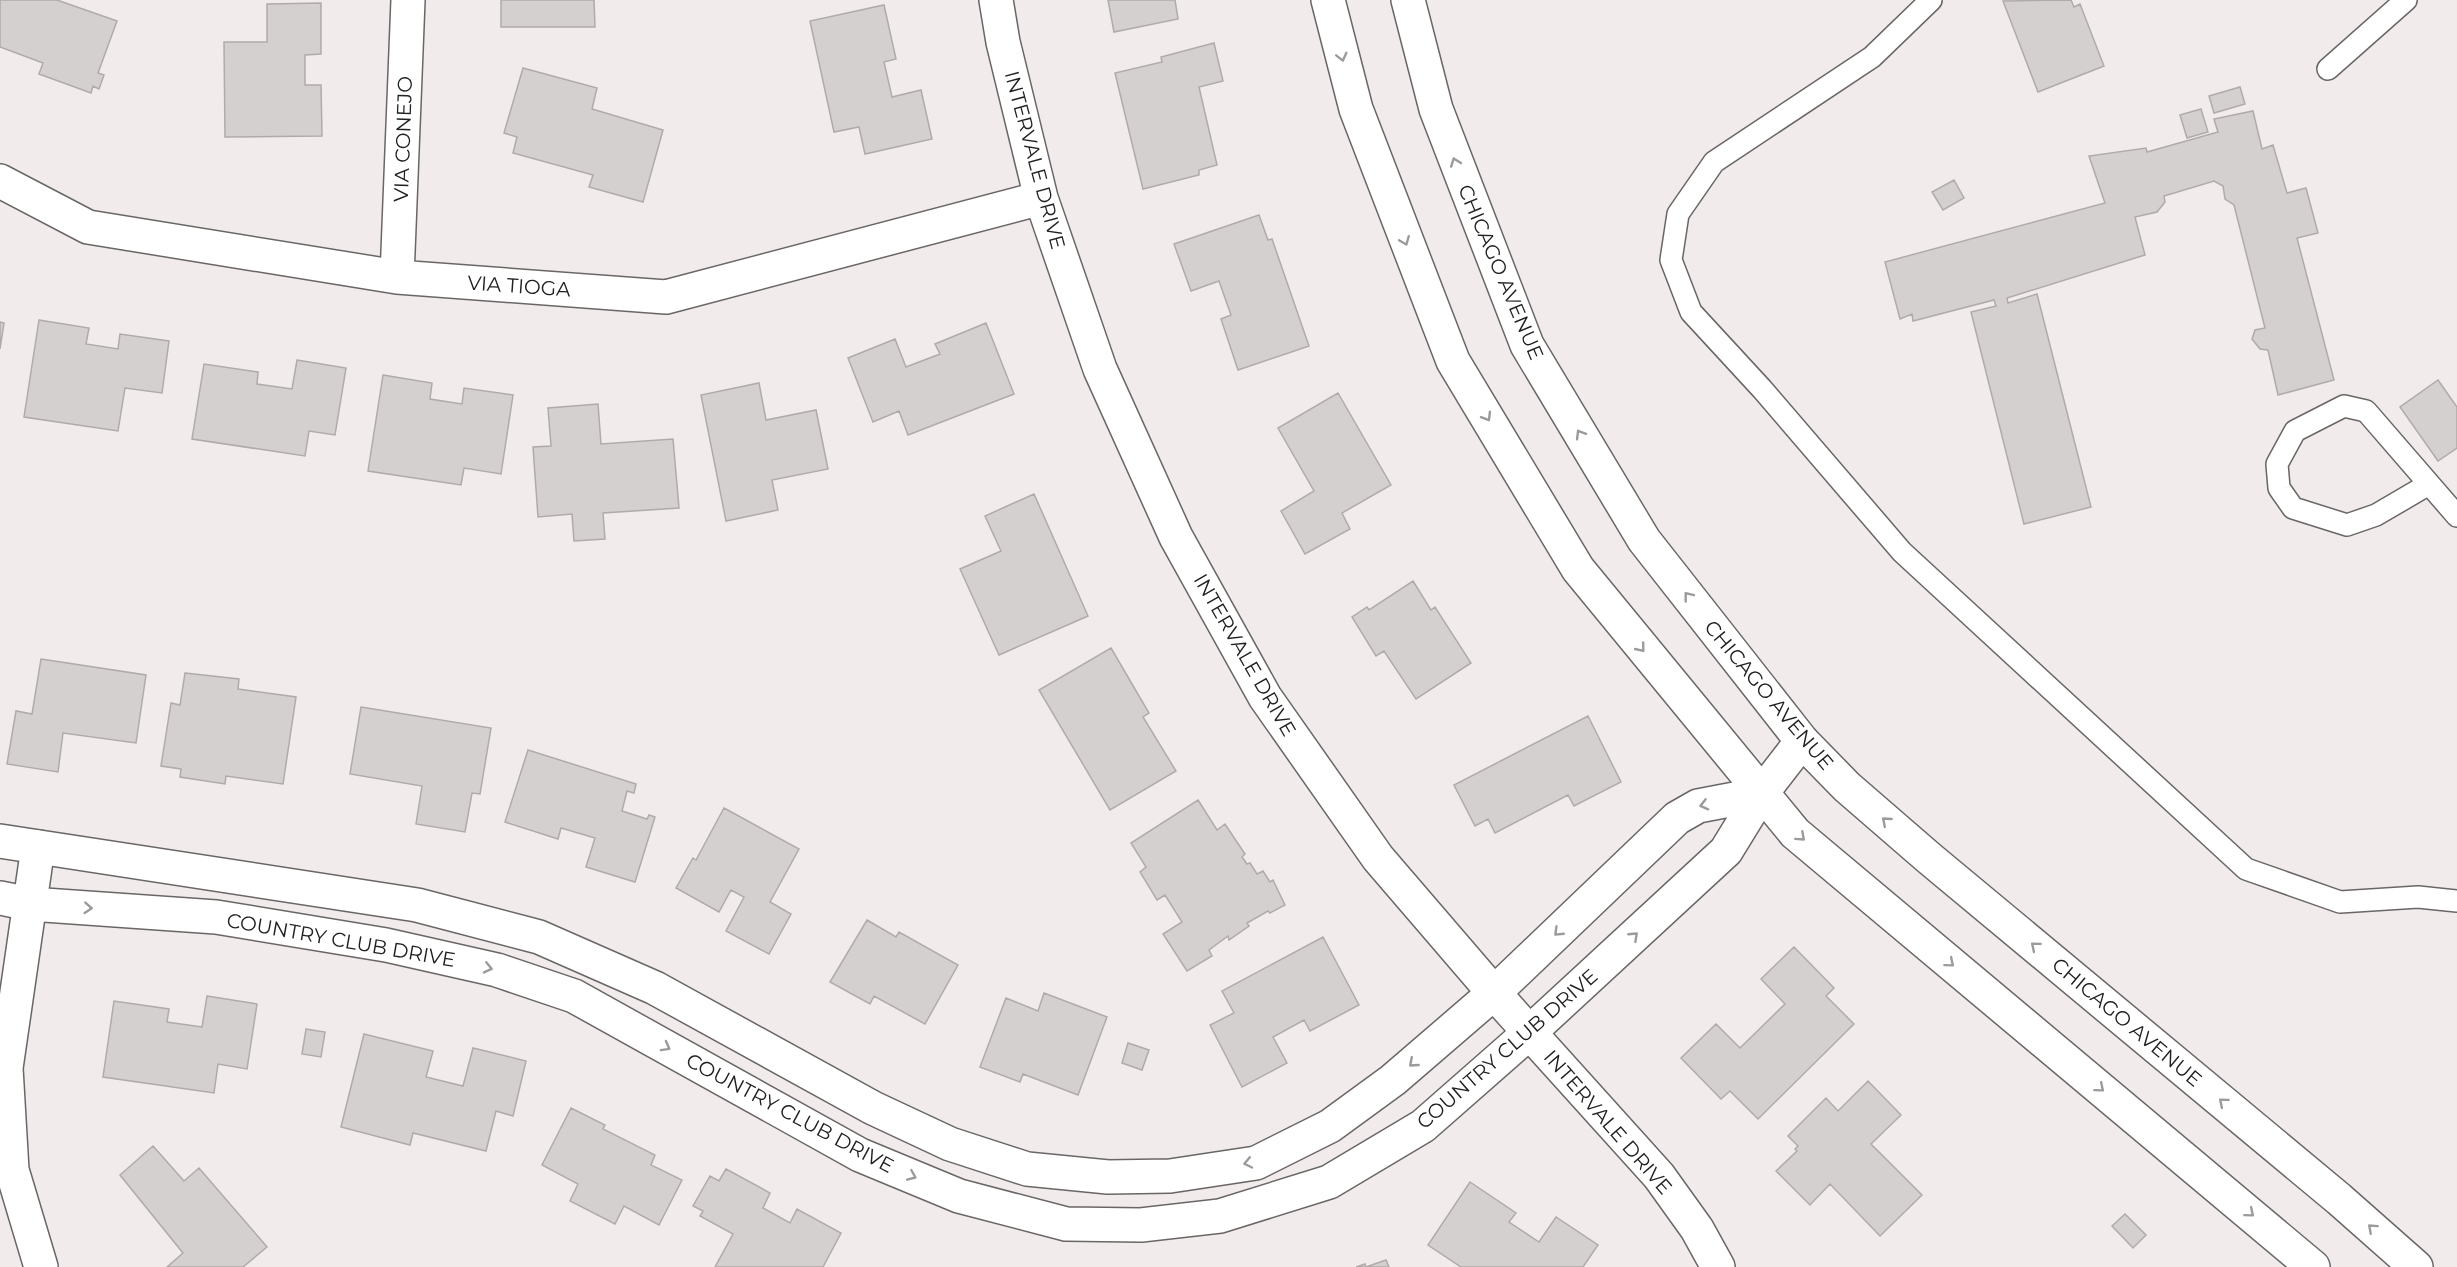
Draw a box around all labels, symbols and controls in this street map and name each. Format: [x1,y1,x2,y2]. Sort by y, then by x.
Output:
one-way arrow [1335,51,1348,61]
street label: INTERVALE DRIVE [1000,68,1070,252]
street label: VIA CONEJO [389,76,417,202]
one-way arrow [1450,157,1463,168]
street label: CHICAGO AVENUE [1453,181,1549,363]
one-way arrow [1398,235,1411,246]
street label: VIA TIOGA [467,270,572,302]
one-way arrow [1480,411,1492,421]
one-way arrow [1576,430,1588,440]
street label: INTERVALE DRIVE [1189,570,1301,740]
one-way arrow [1685,592,1696,603]
street label: CHICAGO AVENUE [1699,615,1839,775]
one-way arrow [1634,641,1645,652]
one-way arrow [1699,798,1709,811]
one-way arrow [1882,817,1893,828]
one-way arrow [1794,830,1805,841]
one-way arrow [84,901,93,914]
street label: COUNTRY CLUB DRIVE [225,908,457,972]
one-way arrow [1554,924,1565,935]
one-way arrow [1628,932,1638,943]
one-way arrow [2031,943,2042,954]
street label: CHICAGO AVENUE [2047,952,2207,1092]
one-way arrow [1943,956,1954,967]
one-way arrow [483,961,493,974]
street label: COUNTRY CLUB DRIVE [1412,964,1602,1134]
one-way arrow [659,1039,670,1051]
street label: INTERVALE DRIVE [1539,1045,1677,1199]
street label: COUNTRY CLUB DRIVE [682,1048,898,1178]
one-way arrow [1410,1056,1420,1067]
one-way arrow [2093,1081,2104,1092]
one-way arrow [2219,1099,2230,1110]
one-way arrow [1244,1156,1254,1169]
one-way arrow [906,1169,917,1181]
one-way arrow [2243,1206,2254,1217]
one-way arrow [2368,1224,2379,1235]

